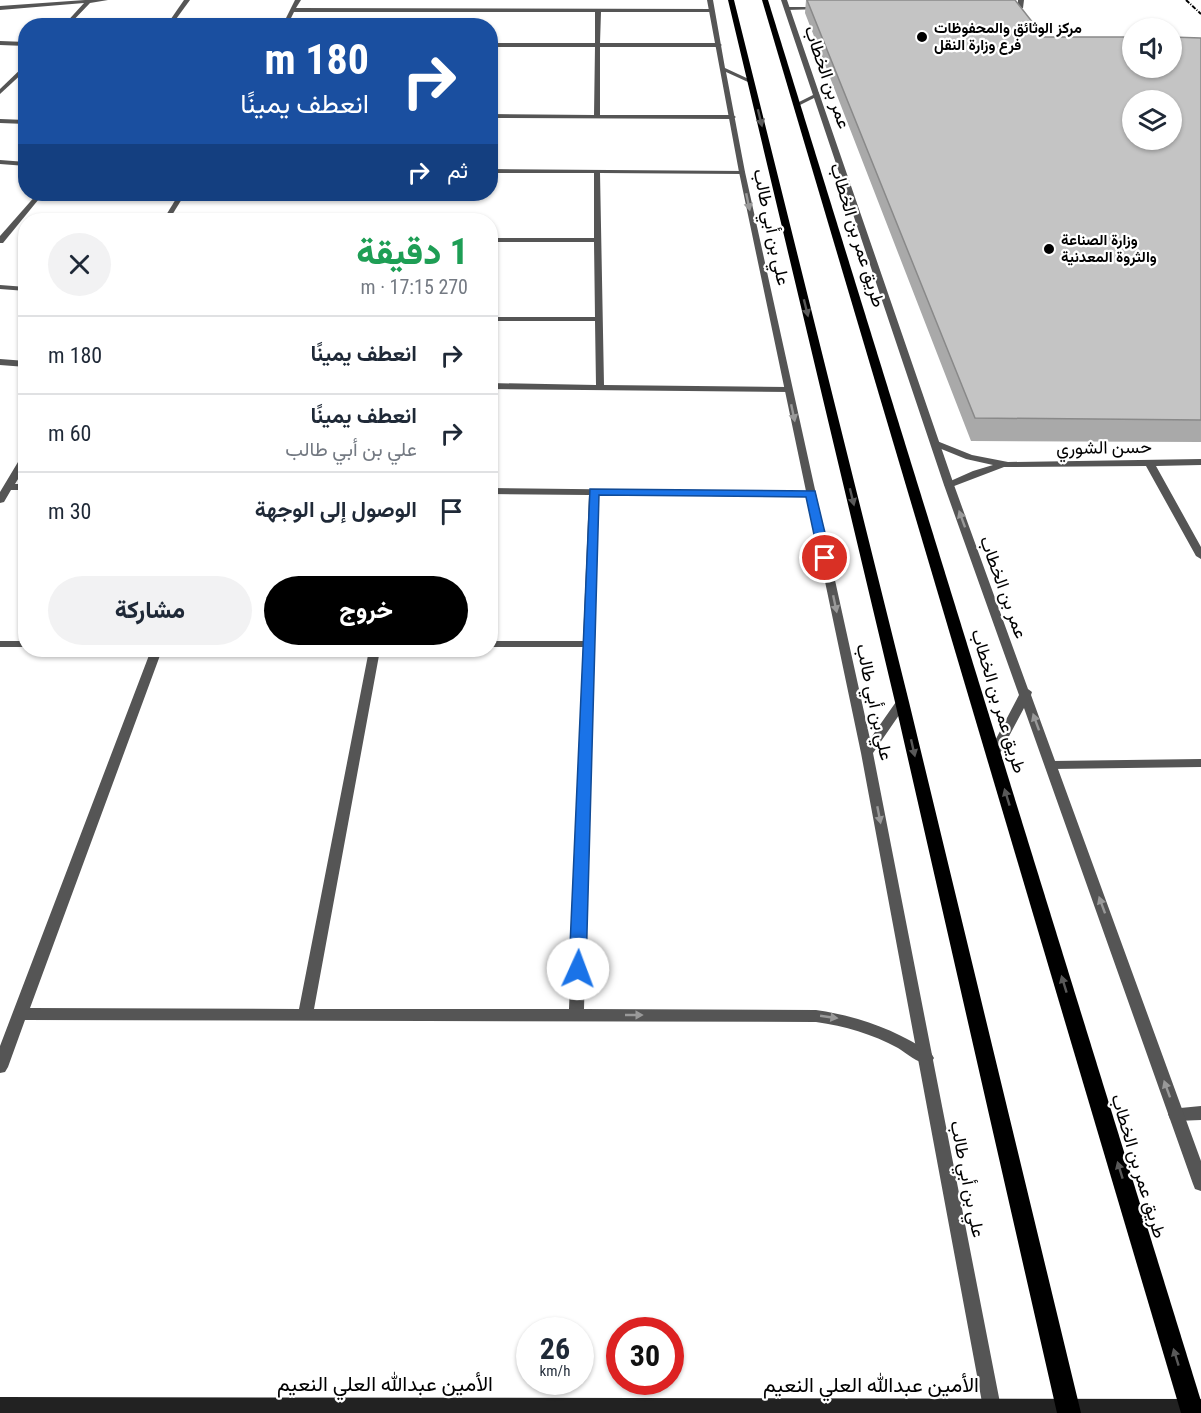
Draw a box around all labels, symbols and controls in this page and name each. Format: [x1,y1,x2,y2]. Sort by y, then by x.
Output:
map controls [1122,18,1182,150]
button: sound [1122,18,1182,78]
place label: مركز الوثائق والمحفوظات فرع وزارة النقل [934,19,1082,55]
street label: عمر بن الخطاب [800,23,855,132]
marker: مركز الوثائق والمحفوظات فرع وزارة النقل [915,30,929,44]
text: 180 m [264,35,369,84]
icon: right [390,42,468,120]
text: انعطف يمينًا [240,88,369,120]
button: layers [1122,90,1182,150]
one-way arrow [755,109,765,127]
icon: right [402,156,435,189]
text: ثم [447,158,468,183]
street label: طريق عمر بن الخطاب [825,160,890,310]
street label: علي بن أبي طالب [745,167,795,288]
one-way arrow [744,193,754,211]
text: 1 دقيقة [356,231,468,273]
place label: وزارة الصناعة والثروة المعدنية [1061,231,1157,266]
button: close [48,233,111,296]
marker: وزارة الصناعة والثروة المعدنية [1042,242,1056,256]
text: 270 m · 17:15 [361,275,468,299]
one-way arrow [801,298,811,317]
icon: right [435,339,468,372]
text: انعطف يمينًا [311,341,417,366]
text: 180 m [48,343,102,368]
text: انعطف يمينًا [311,403,417,428]
one-way arrow [789,404,799,422]
icon: right [435,417,468,450]
text: 60 m [48,421,91,446]
street label: حسن الشوري [1056,436,1152,463]
text: علي بن أبي طالب [285,437,417,461]
one-way arrow [847,488,857,506]
icon: arrive [435,495,468,528]
text: الوصول إلى الوجهة [255,497,417,522]
text: 30 m [48,499,91,524]
one-way arrow [956,510,966,528]
pin [799,532,850,583]
street label: عمر بن الخطاب [975,533,1032,641]
icon: arrive [808,541,841,574]
button: مشاركة [48,576,252,645]
button: خروج [264,576,468,645]
one-way arrow [831,594,840,613]
street label: طريق عمر بن الخطاب [966,626,1031,776]
street label: علي بن أبي طالب [848,642,898,763]
one-way arrow [1031,713,1041,731]
one-way arrow [908,739,918,757]
one-way arrow [1002,788,1011,806]
one-way arrow [875,806,884,825]
one-way arrow [1096,896,1106,914]
position arrow [546,937,610,1001]
one-way arrow [1059,975,1068,993]
one-way arrow [625,1010,644,1020]
one-way arrow [820,1013,839,1022]
one-way arrow [1162,1080,1172,1098]
street label: طريق عمر بن الخطاب [1106,1091,1171,1241]
street label: علي بن أبي طالب [941,1119,990,1240]
one-way arrow [1115,1161,1124,1179]
speed limit sign: 30 [606,1317,684,1395]
text: 26 [540,1331,570,1366]
one-way arrow [1171,1348,1180,1366]
text: km/h [540,1362,570,1380]
street label: الأمين عبدالله العلي النعيم [277,1371,493,1401]
street label: الأمين عبدالله العلي النعيم [763,1372,979,1402]

